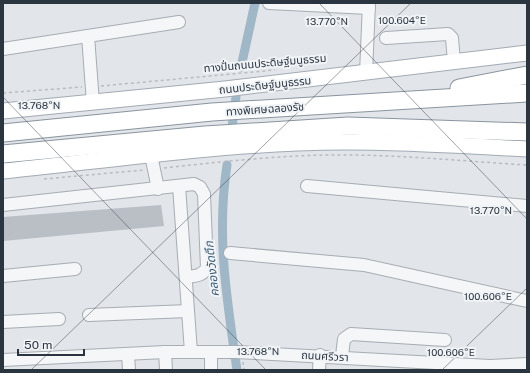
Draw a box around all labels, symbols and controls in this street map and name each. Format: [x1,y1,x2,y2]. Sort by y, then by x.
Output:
text: 100.604°E [378,14,426,26]
text: 13.770°N [306,15,348,27]
street label: ทางปั่นถนนประดิษฐ์มนูธรรม [203,50,327,75]
street label: ถนนประดิษฐ์มนูธรรม [218,74,312,97]
text: 13.768°N [18,99,60,111]
street label: ทางพิเศษฉลองรัช [225,100,305,118]
text: 13.770°N [470,204,512,216]
water label: คลองวัดตึก [202,240,222,297]
text: 100.606°E [464,290,512,302]
scale bar [18,331,84,357]
text: 50 m [24,338,52,352]
text: 13.768°N [237,345,279,357]
text: 100.606°E [427,346,475,358]
street label: ถนนศรีวรา [301,349,349,363]

